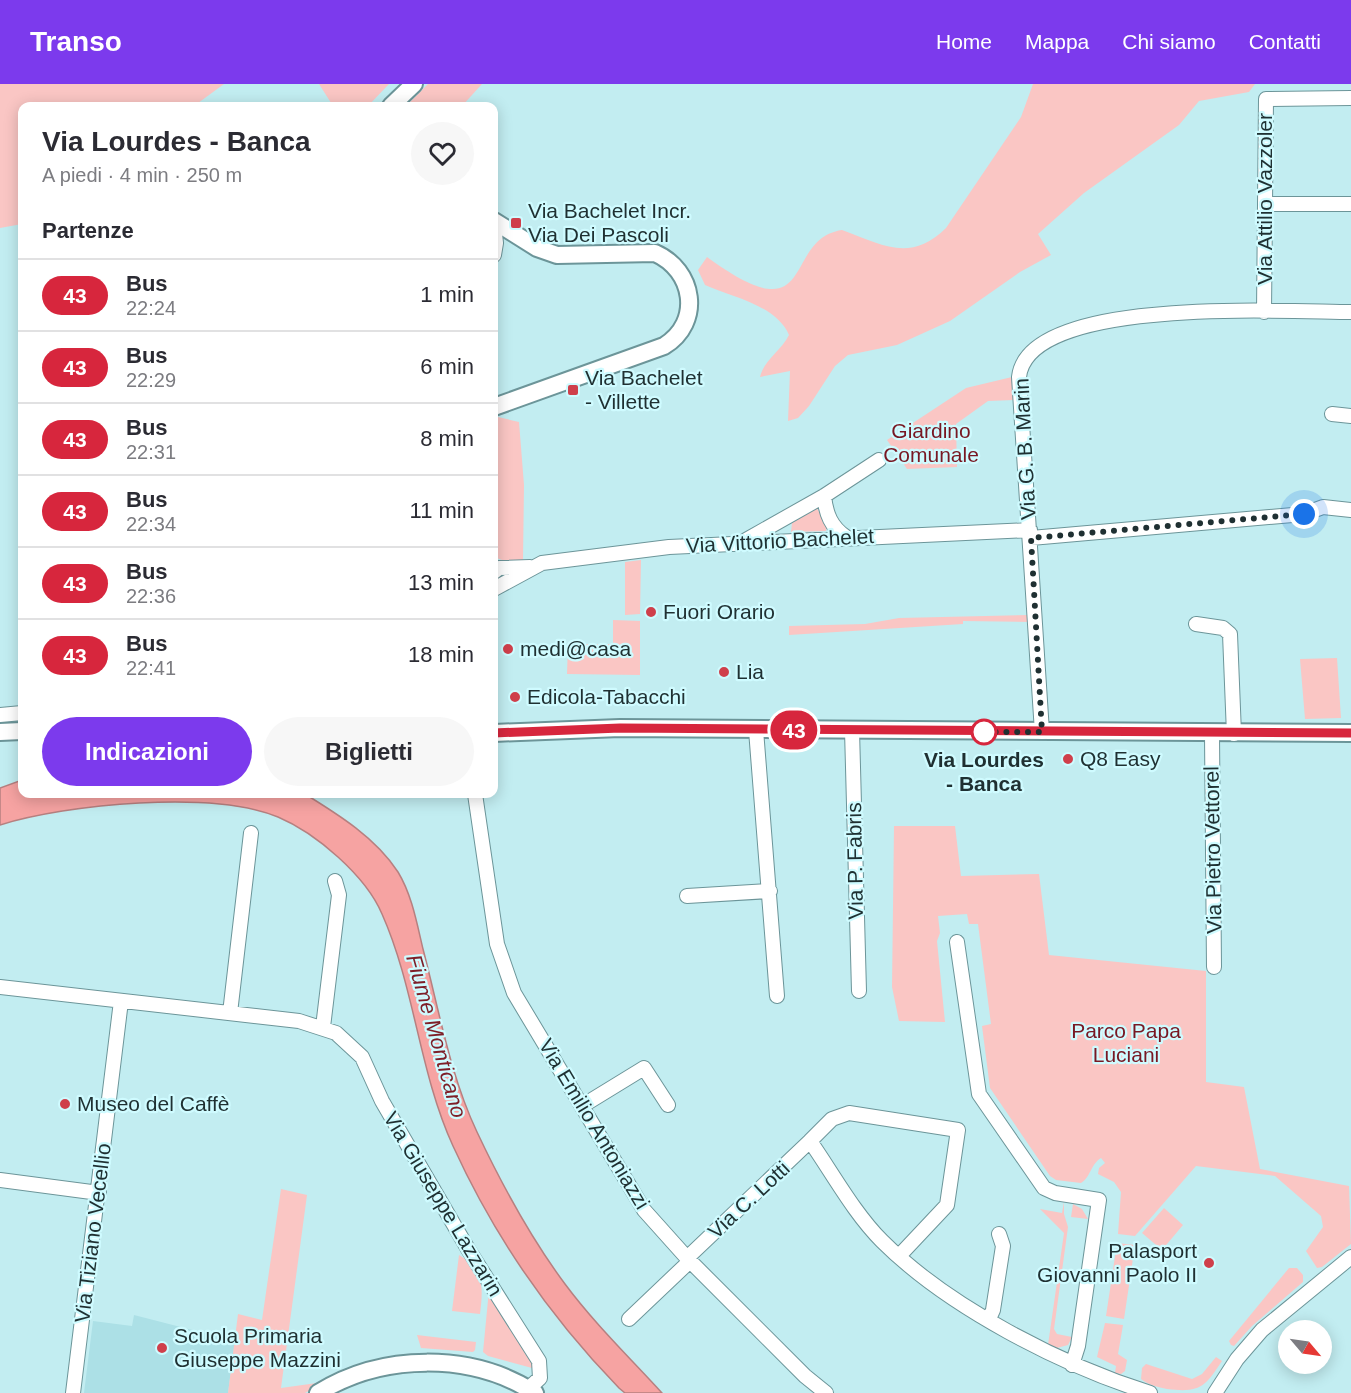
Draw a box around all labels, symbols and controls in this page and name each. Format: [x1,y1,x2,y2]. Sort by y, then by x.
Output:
text: Transo [30,26,122,57]
text: Home [936,30,992,53]
text: Mappa [1025,30,1089,53]
text: Chi siamo [1122,30,1216,53]
text: Contatti [1249,30,1321,53]
street label: Via Attilio Vazzoler [1253,113,1276,285]
button: heart [411,122,474,185]
text: Via Lourdes - Banca [42,126,311,157]
text: A piedi · 4 min · 250 m [42,164,242,186]
place label: Via Bachelet Incr. Via Dei Pascoli [528,199,691,246]
marker: Via Bachelet Incr. Via Dei Pascoli [509,216,523,230]
text: Partenze [42,218,134,243]
text: Bus [126,271,168,296]
text: 1 min [420,282,474,307]
text: 43 [63,284,87,307]
text: 22:24 [126,297,176,319]
text: Bus [126,343,168,368]
text: 6 min [420,354,474,379]
text: 43 [63,356,87,379]
place label: Via Bachelet - Villette [585,366,703,413]
text: 22:29 [126,369,176,391]
street label: Via G. B. Marin [1009,378,1040,521]
marker: Via Bachelet - Villette [566,383,580,397]
text: Bus [126,415,168,440]
park label: Giardino Comunale [883,419,979,466]
text: 8 min [420,426,474,451]
text: 43 [63,428,87,451]
text: 22:31 [126,441,176,463]
text: Bus [126,487,168,512]
text: 11 min [410,498,474,523]
your location [1289,499,1319,529]
text: 43 [63,500,87,523]
text: 22:34 [126,513,176,535]
street label: Via Vittorio Bachelet [685,524,875,557]
text: Bus [126,559,168,584]
text: 13 min [408,570,474,595]
text: 43 [63,572,87,595]
text: 22:36 [126,585,176,607]
place label: Fuori Orario [663,600,775,623]
marker: Fuori Orario [644,605,658,619]
text: Bus [126,631,168,656]
place label: medi@casa [520,637,632,660]
text: 18 min [408,642,474,667]
marker: medi@casa [501,642,515,656]
text: 43 [63,644,87,667]
text: 22:41 [126,657,176,679]
place label: Lia [736,660,764,683]
marker: Lia [717,665,731,679]
place label: Edicola-Tabacchi [527,685,686,708]
marker: Edicola-Tabacchi [508,690,522,704]
line badge: 43 [767,710,821,750]
button: Indicazioni [42,717,252,786]
button: Biglietti [264,717,474,786]
text: 43 [782,719,806,742]
marker: Via Lourdes - Banca [971,719,997,745]
place label: Q8 Easy [1080,747,1161,770]
place label: Via Lourdes - Banca [924,748,1044,795]
marker: Q8 Easy [1061,752,1075,766]
street label: Via Pietro Vettorel [1200,766,1225,934]
street label: Via P. Fabris [842,802,867,920]
water label: Fiume Monticano [401,952,472,1121]
park label: Parco Papa Luciani [1071,1019,1181,1066]
street label: Via Emilio Antoniazzi [534,1034,654,1213]
place label: Museo del Caffè [77,1092,230,1115]
marker: Museo del Caffè [58,1097,72,1111]
street label: Via Giuseppe Lazzarin [379,1107,508,1300]
street label: Via Tiziano Vecellio [70,1142,115,1324]
street label: Via C. Lotti [703,1156,794,1243]
place label: Palasport Giovanni Paolo II [1037,1239,1197,1286]
marker: Palasport Giovanni Paolo II [1202,1256,1216,1270]
north arrow [1278,1320,1332,1374]
map controls [1278,1320,1332,1374]
place label: Scuola Primaria Giuseppe Mazzini [174,1324,341,1371]
marker: Scuola Primaria Giuseppe Mazzini [155,1341,169,1355]

